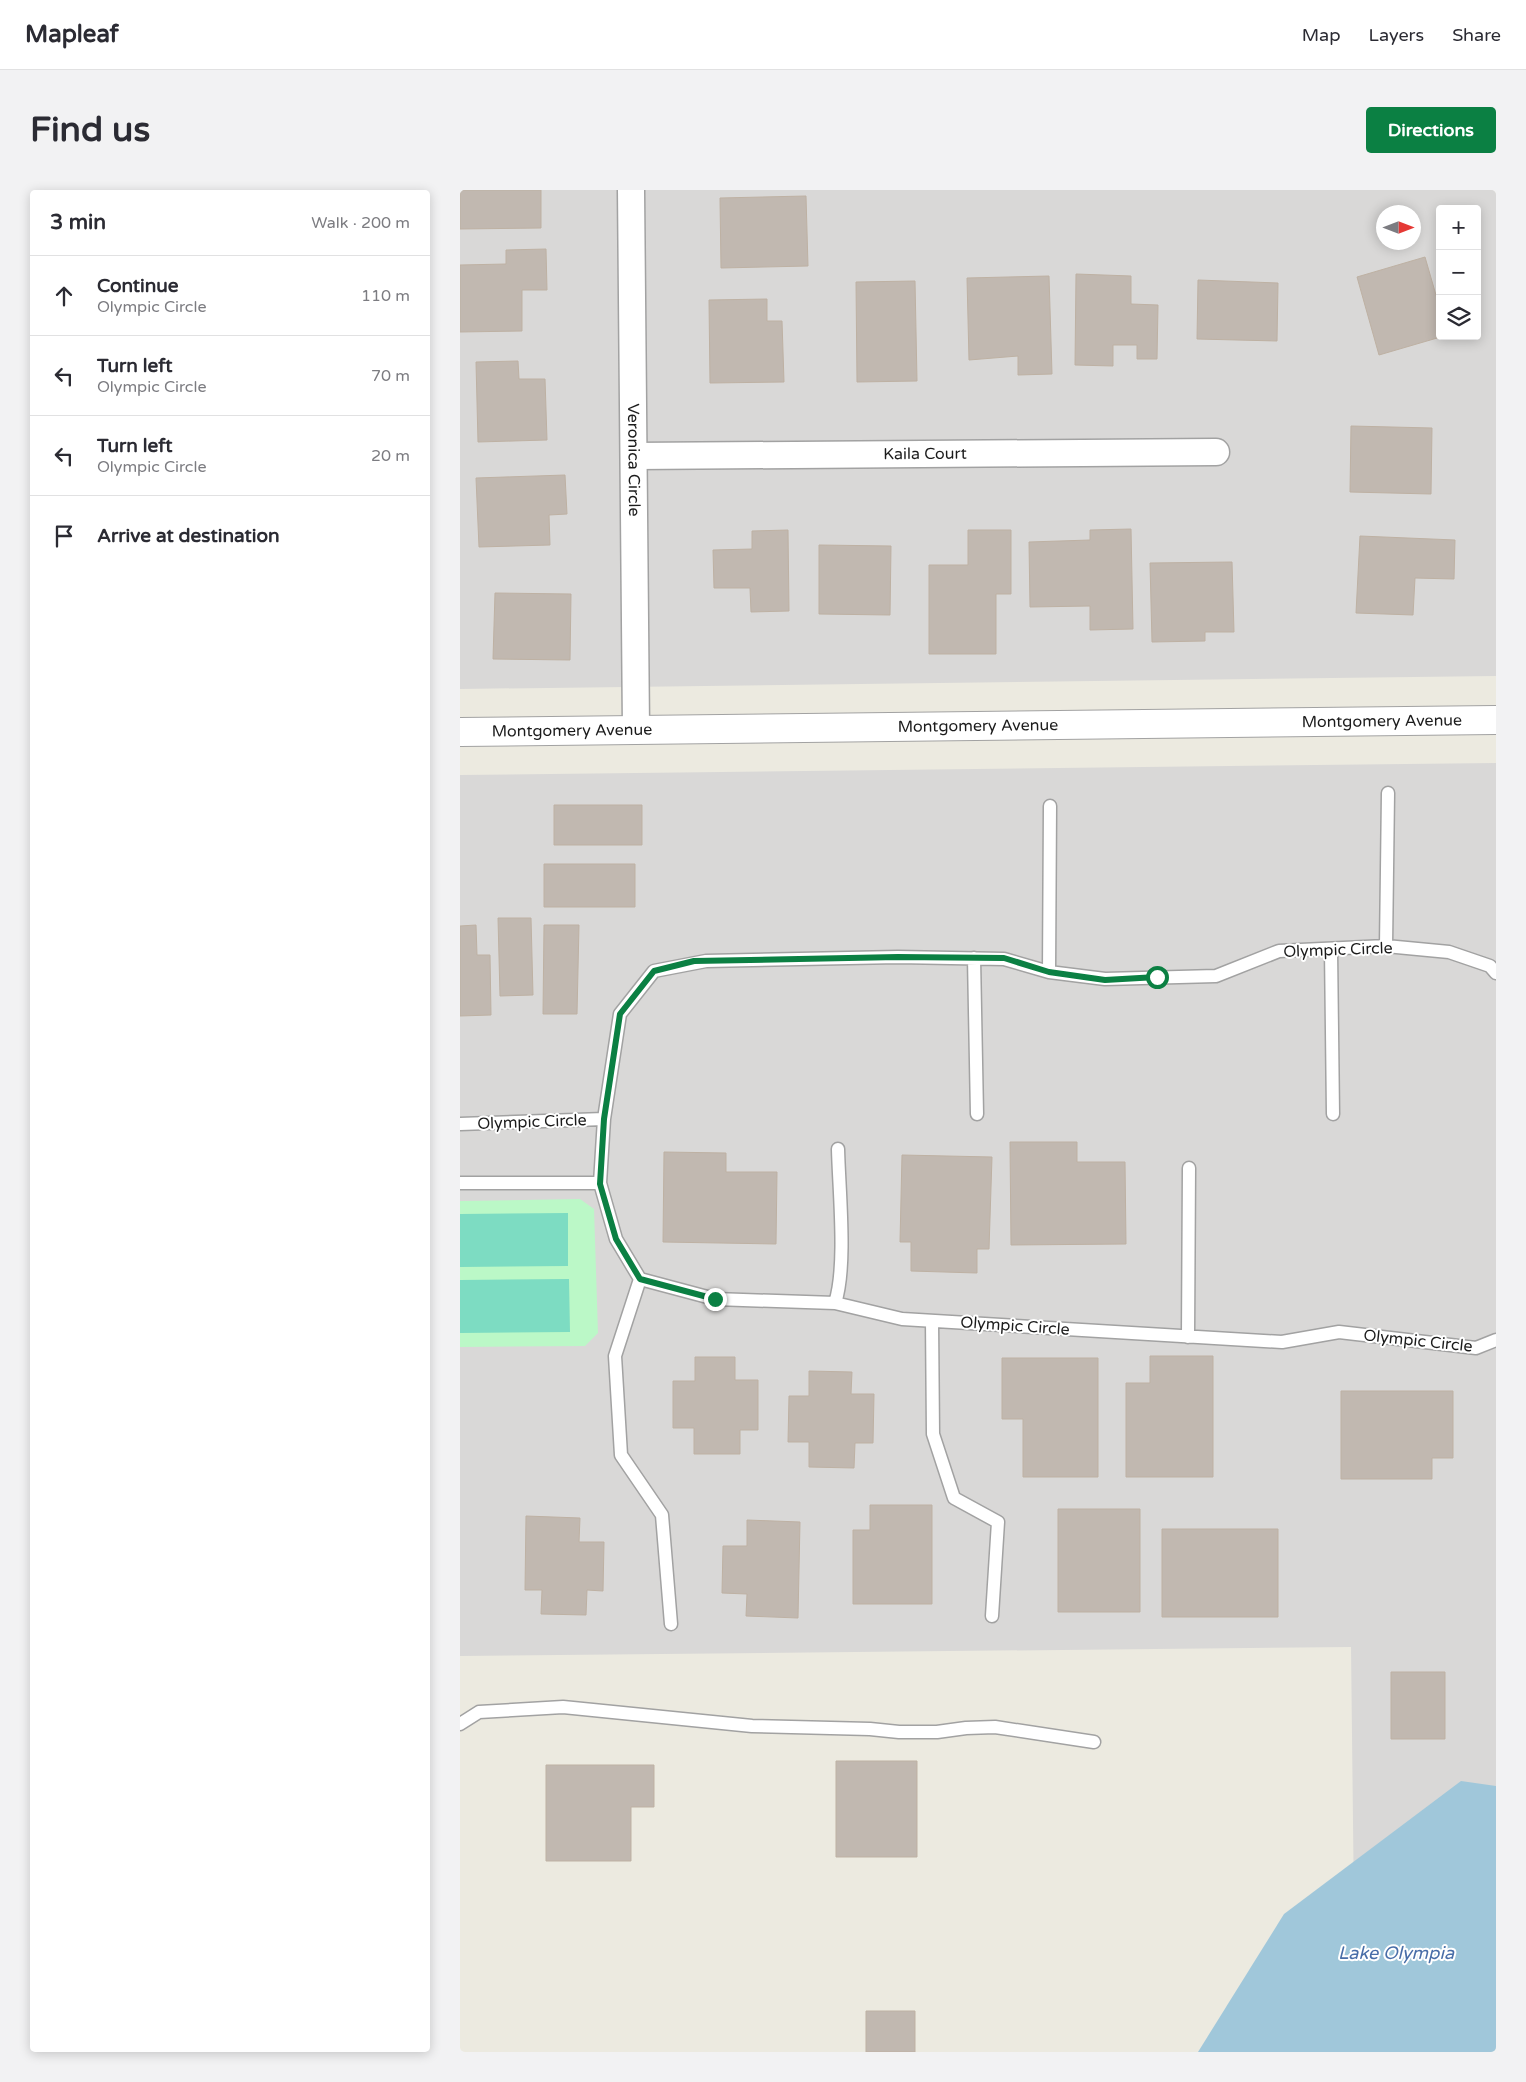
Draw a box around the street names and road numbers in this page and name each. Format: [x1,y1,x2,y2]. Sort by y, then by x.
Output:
street label: Veronica Circle [623,403,644,517]
street label: Kaila Court [883,444,967,464]
street label: Montgomery Avenue [1302,710,1462,732]
street label: Montgomery Avenue [898,715,1058,737]
street label: Montgomery Avenue [492,720,652,742]
street label: Olympic Circle [1283,938,1393,962]
street label: Olympic Circle [477,1110,587,1134]
street label: Olympic Circle [960,1312,1070,1340]
street label: Olympic Circle [1363,1325,1473,1357]

